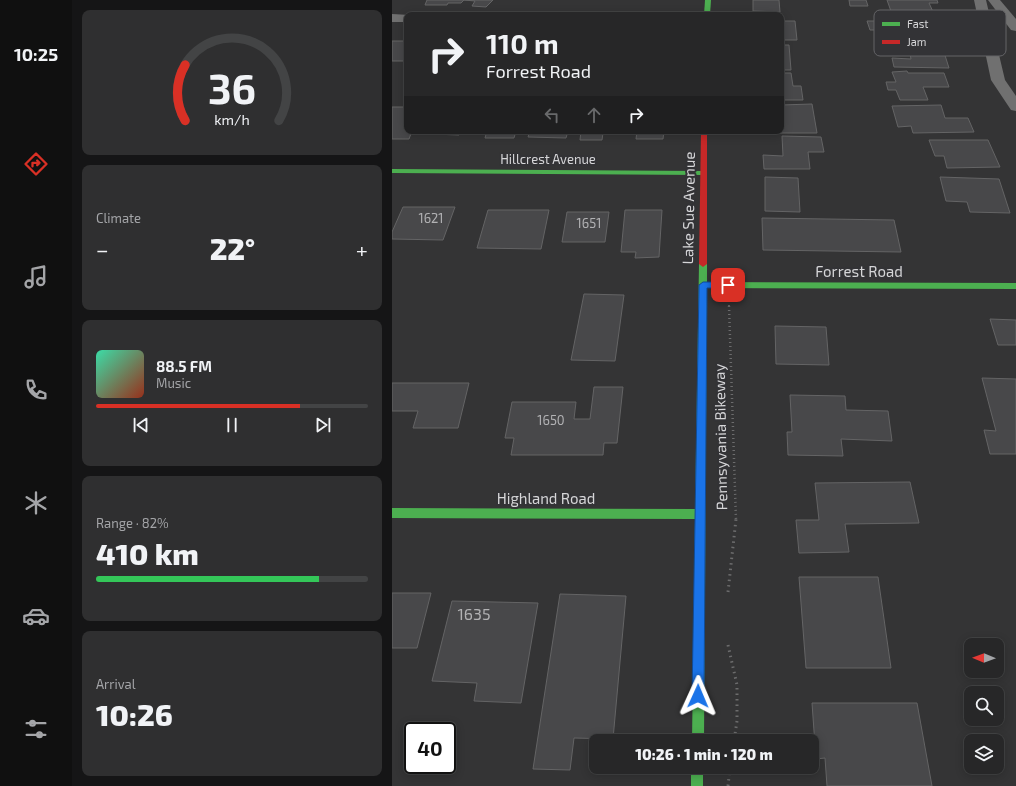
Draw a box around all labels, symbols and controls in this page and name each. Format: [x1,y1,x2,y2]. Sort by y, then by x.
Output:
legend [874,10,1006,56]
text: Fast [907,17,929,30]
text: 110 m [486,26,559,60]
icon: right [420,28,472,80]
text: Jam [907,35,926,48]
text: 10:25 [14,43,58,65]
text: Forrest Road [486,60,591,82]
text: 36 [208,61,256,111]
icon: left [541,104,563,126]
icon: ahead [583,104,605,126]
icon: right [625,104,647,126]
text: km/h [214,110,250,127]
icon: directions [22,150,50,178]
street label: Hillcrest Avenue [500,151,596,167]
street label: Lake Sue Avenue [678,151,698,265]
text: Climate [96,210,141,226]
house number: 1621 [418,210,444,226]
house number: 1651 [577,215,601,231]
text: 22° [210,230,255,266]
text: − [96,236,109,262]
text: + [356,236,368,262]
street label: Forrest Road [815,262,903,280]
icon: music [22,263,50,291]
pin [711,268,745,302]
icon: arrive [717,274,739,296]
text: 88.5 FM [156,357,212,375]
street label: Pennsyvania Bikeway [710,363,730,511]
text: Music [156,375,191,391]
icon: phone [22,376,50,404]
house number: 1650 [537,412,565,428]
icon: previous [130,414,152,436]
icon: pause [221,414,243,436]
icon: next [312,414,334,436]
icon: climate [22,489,50,517]
street label: Highland Road [497,489,595,507]
text: Range · 82% [96,515,169,531]
text: 410 km [96,535,199,571]
icon: car [22,602,50,630]
house number: 1635 [458,604,491,623]
north arrow [964,638,1004,678]
map controls [964,638,1004,774]
position arrow [677,675,719,717]
text: Arrival [96,676,136,692]
button: search [964,686,1004,726]
text: 10:26 [96,696,173,732]
icon: filters [22,715,50,743]
speed limit sign: 40 [404,722,456,774]
button: layers [964,734,1004,774]
text: 10:26 · 1 min · 120 m [635,745,773,763]

